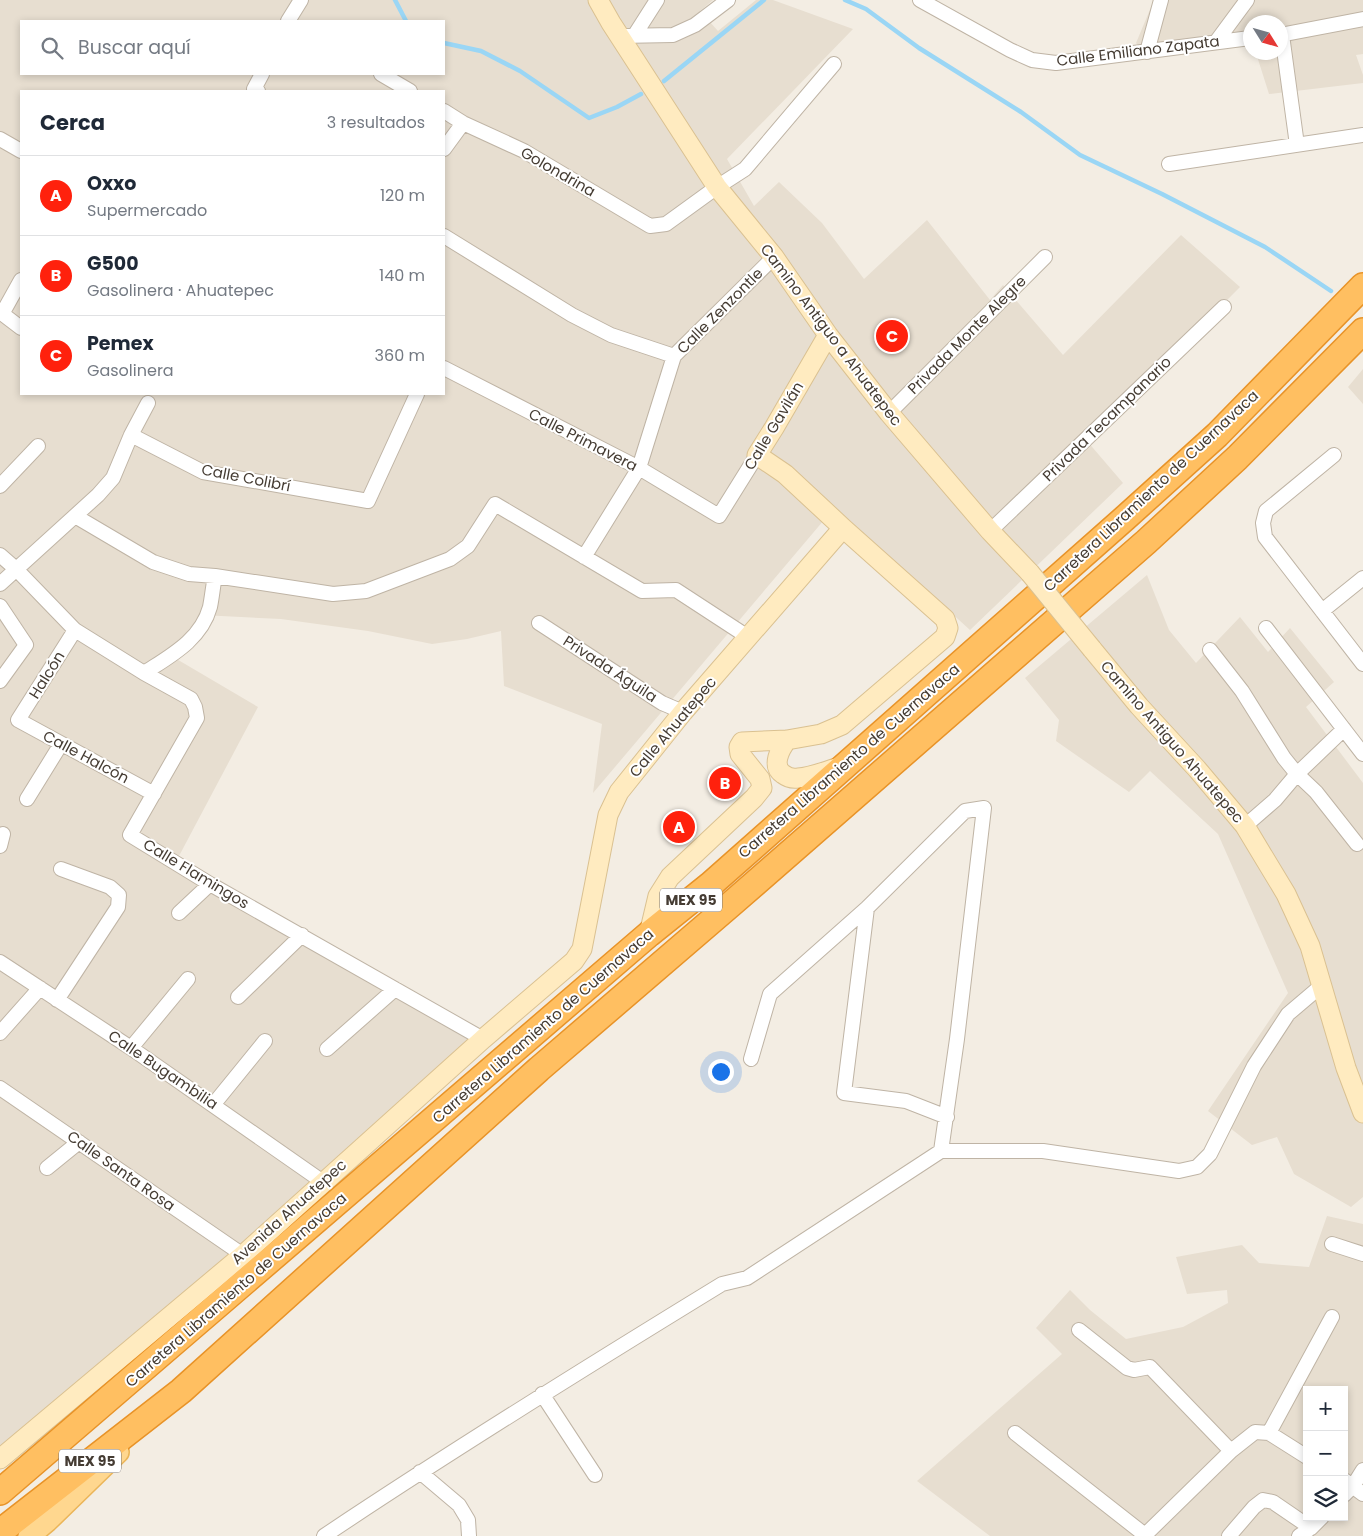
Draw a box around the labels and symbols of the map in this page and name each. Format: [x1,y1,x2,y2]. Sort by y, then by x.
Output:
north arrow [1243,15,1288,60]
street label: Calle Emiliano Zapata [1055,30,1221,71]
street label: Golondrina [517,142,600,201]
street label: Camino Antiguo a Ahuatepec [757,240,905,430]
street label: Calle Zenzontle [672,263,767,358]
street label: Privada Monte Alegre [903,271,1031,399]
pin: C [876,317,908,355]
street label: Privada Tecampanario [1038,351,1176,486]
street label: Calle Gavilán [739,378,808,474]
street label: Carretera Libramiento de Cuernavaca [1039,385,1263,596]
street label: Calle Primavera [525,403,641,476]
street label: Calle Colibrí [200,459,293,496]
street label: Privada Águila [559,630,661,707]
street label: Halcón [24,647,69,703]
street label: Camino Antiguo Ahuatepec [1096,656,1249,827]
street label: Carretera Libramiento de Cuernavaca [734,659,964,863]
street label: Calle Ahuatepec [624,672,721,781]
street label: Calle Halcón [39,725,133,788]
pin: B [709,764,741,802]
pin: A [663,808,695,846]
street label: Calle Flamingos [139,834,253,914]
road number: MEX 95 [660,888,722,912]
street label: Carretera Libramiento de Cuernavaca [428,924,658,1128]
street label: Calle Bugambilia [104,1025,222,1114]
your location [708,1059,734,1085]
street label: Calle Santa Rosa [63,1125,179,1216]
street label: Avenida Ahuatepec [227,1154,351,1269]
street label: Carretera Libramiento de Cuernavaca [121,1188,351,1392]
road number: MEX 95 [59,1450,121,1472]

